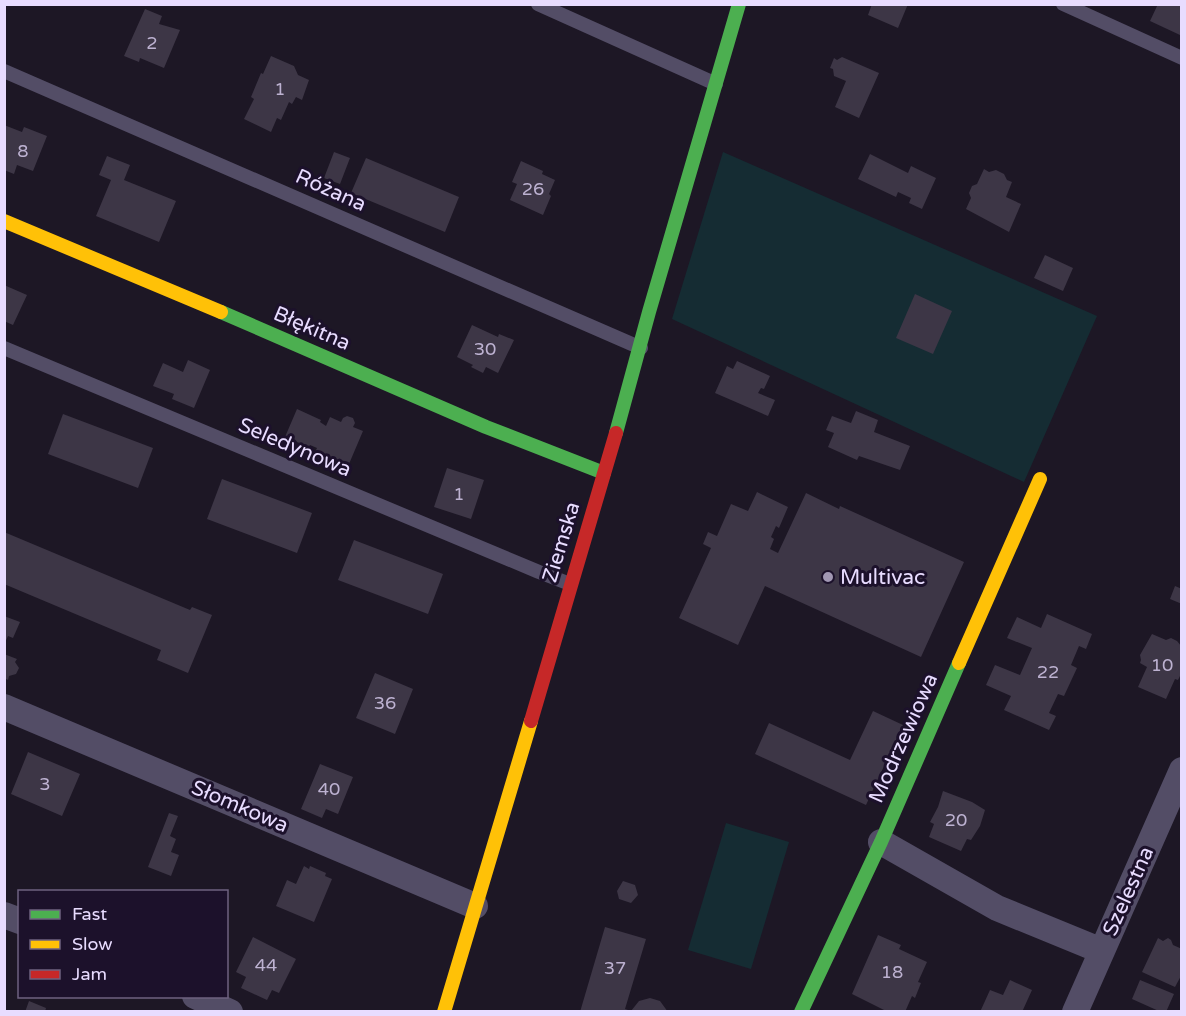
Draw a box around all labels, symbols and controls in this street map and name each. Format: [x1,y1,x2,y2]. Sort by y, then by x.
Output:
house number: 2 [146,32,158,54]
house number: 1 [274,78,286,100]
house number: 8 [17,140,29,162]
street label: Różana [292,164,370,217]
house number: 26 [522,178,544,200]
street label: Błękitna [270,301,354,356]
house number: 30 [474,338,496,360]
street label: Seledynowa [235,412,355,482]
house number: 1 [453,483,465,505]
street label: Ziemska [537,499,586,585]
place label: Multivac [840,565,925,590]
marker: Multivac [821,570,835,584]
house number: 10 [1151,654,1173,676]
house number: 22 [1037,661,1059,683]
street label: Modrzewiowa [864,670,943,807]
house number: 36 [374,692,396,714]
house number: 3 [39,773,51,795]
street label: Słomkowa [188,775,292,838]
house number: 40 [318,778,340,800]
house number: 20 [945,809,967,831]
street label: Szelestna [1098,843,1159,940]
legend [18,890,228,998]
text: Fast [72,903,107,925]
text: Slow [72,933,113,955]
house number: 44 [255,954,277,976]
house number: 37 [604,957,626,979]
house number: 18 [881,961,903,983]
text: Jam [72,963,107,985]

